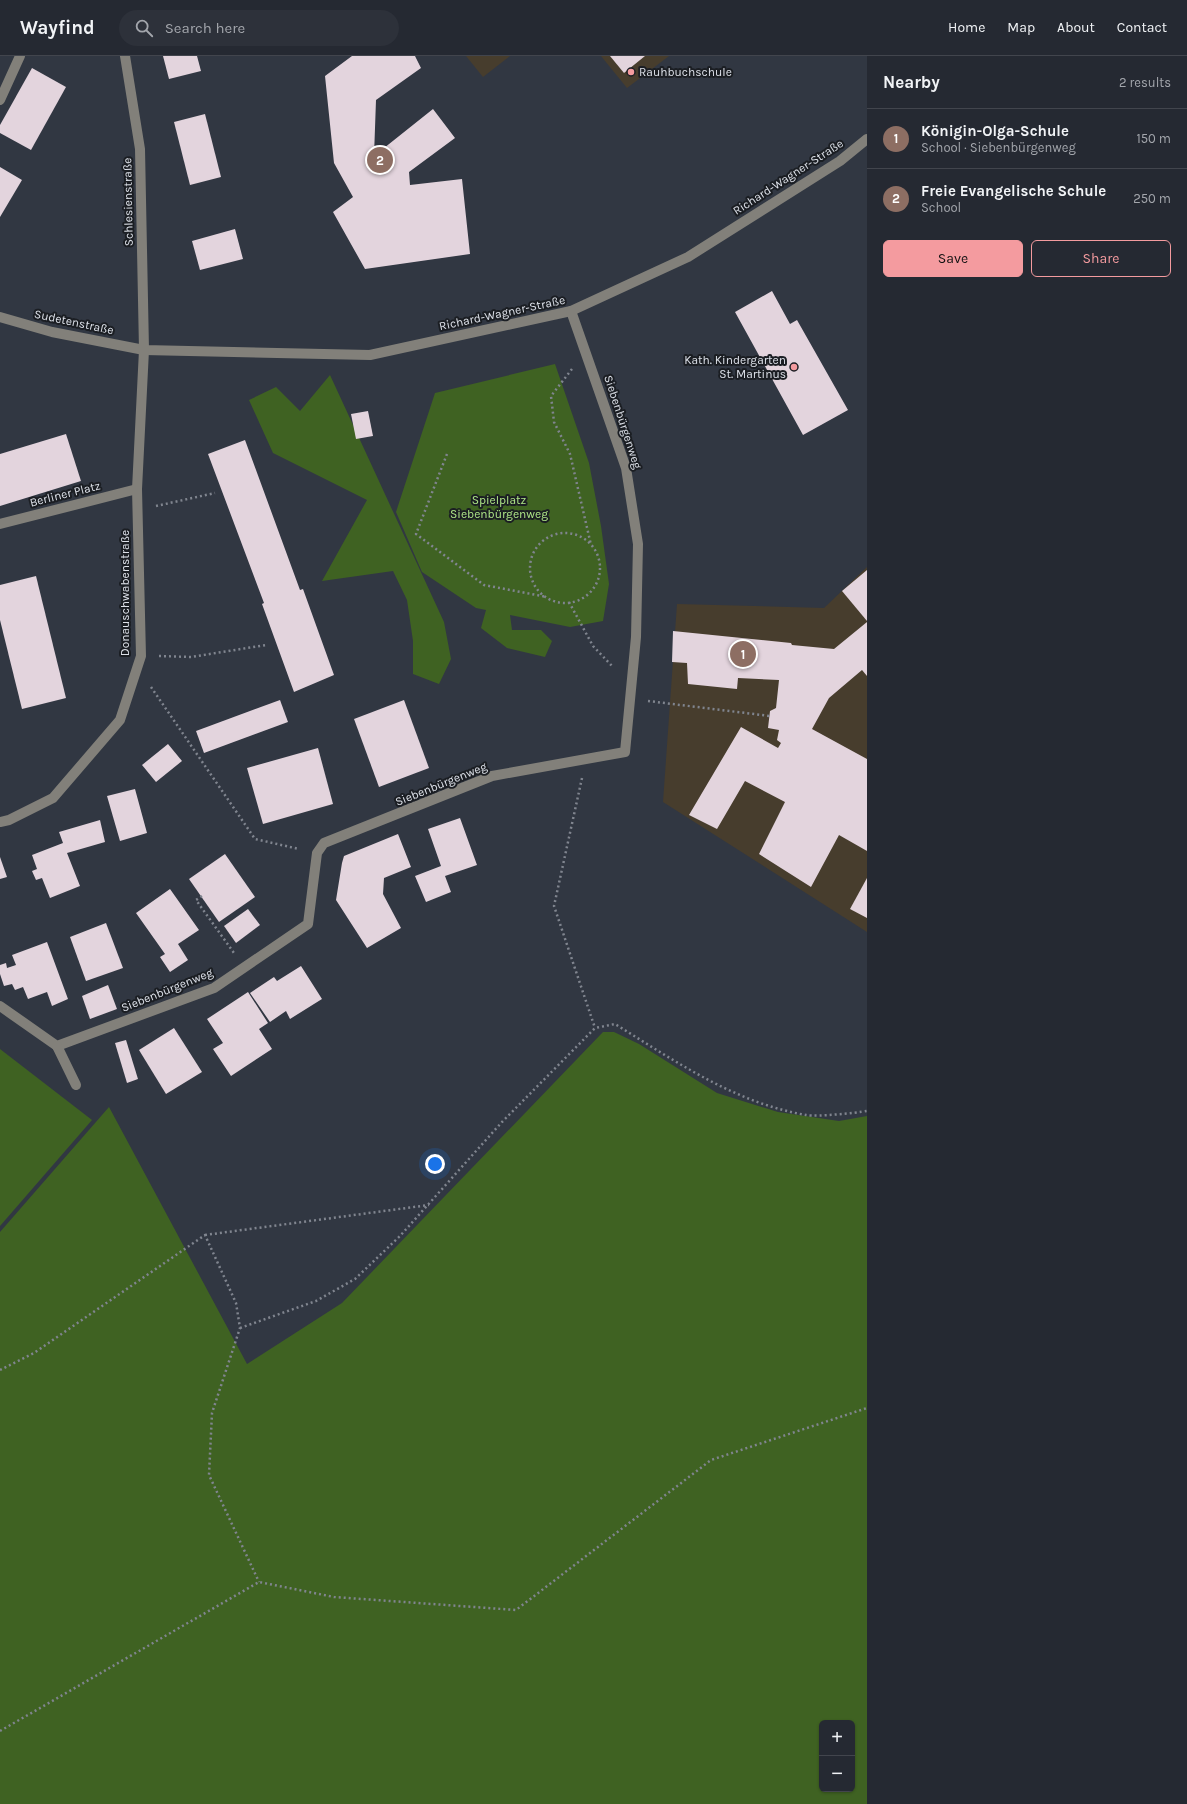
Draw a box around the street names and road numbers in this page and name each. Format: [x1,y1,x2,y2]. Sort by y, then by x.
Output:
street label: Richard-Wagner-Straße [730,136,846,218]
street label: Schlesienstraße [120,157,136,247]
street label: Richard-Wagner-Straße [438,293,566,333]
street label: Sudetenstraße [33,307,115,337]
street label: Siebenbürgenweg [601,373,645,471]
street label: Berliner Platz [28,478,102,510]
street label: Donauschwabenstraße [118,530,132,656]
street label: Siebenbürgenweg [393,759,489,809]
street label: Siebenbürgenweg [119,965,215,1015]

